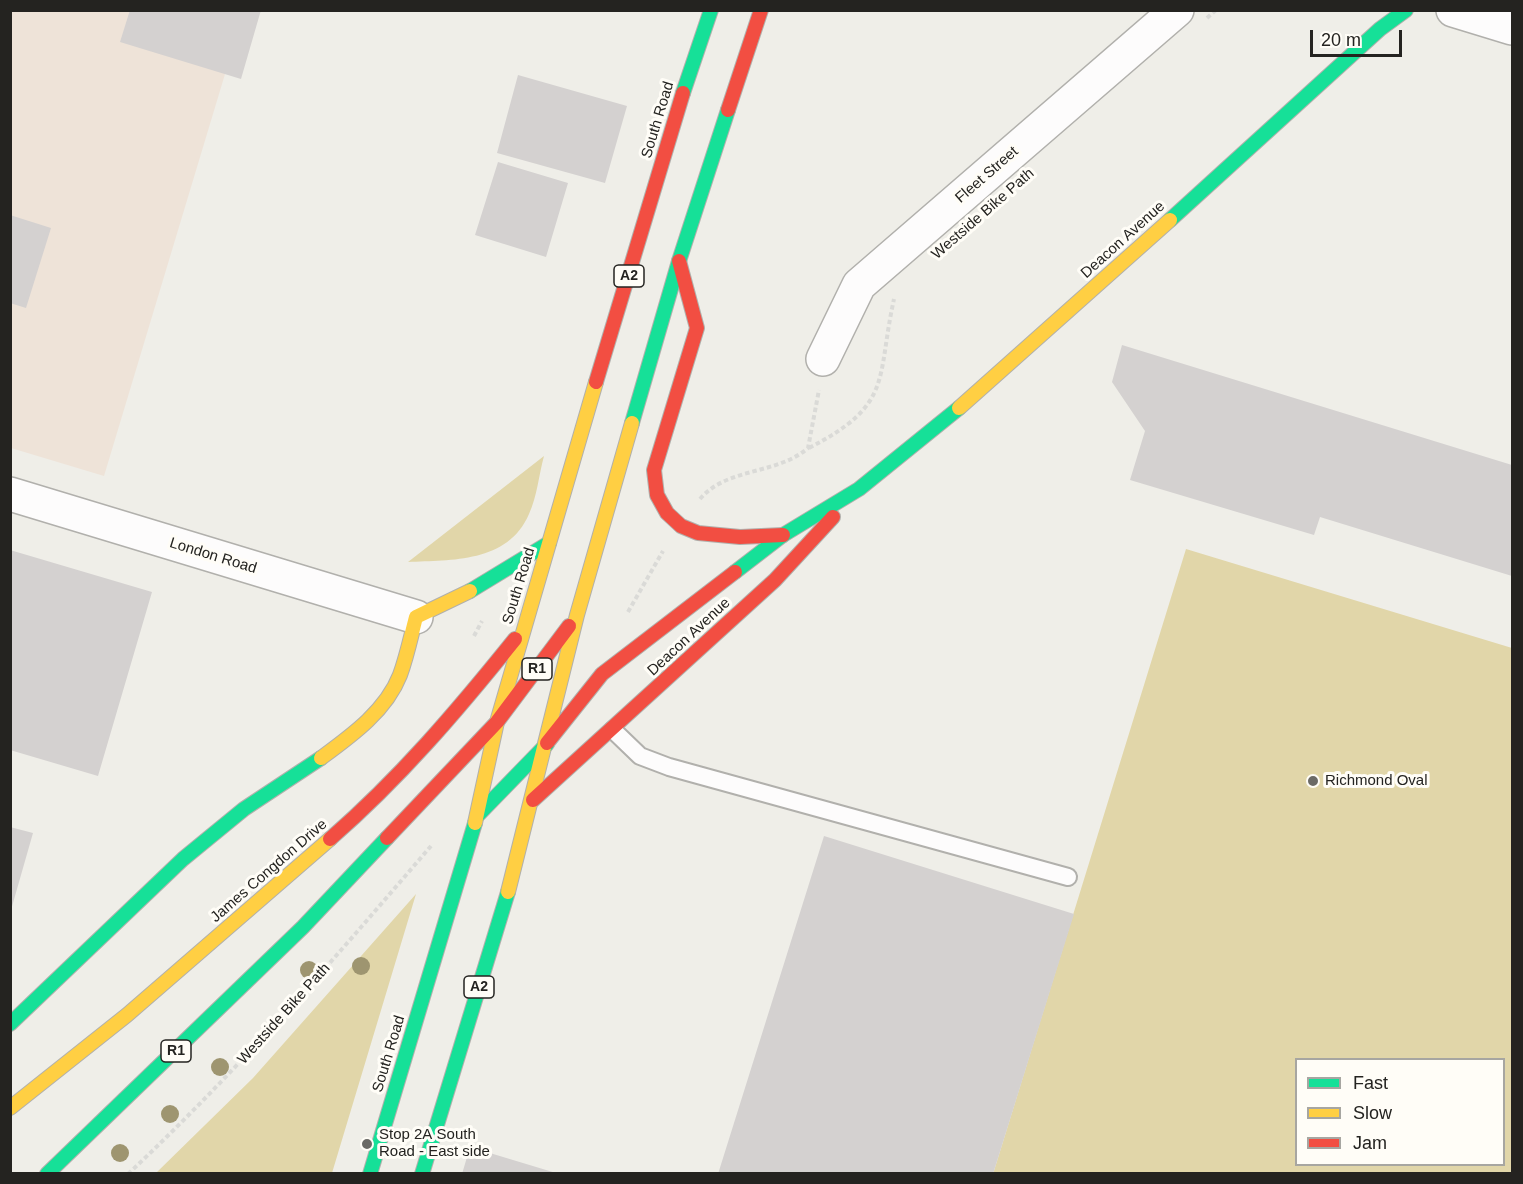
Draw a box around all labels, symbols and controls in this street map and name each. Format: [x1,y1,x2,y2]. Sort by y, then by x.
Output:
scale bar [1313,18,1404,56]
text: 20 m [1321,30,1361,50]
street label: South Road [638,79,678,161]
street label: Fleet Street [952,143,1022,207]
street label: Westside Bike Path [928,165,1038,263]
street label: Deacon Avenue [1077,198,1169,282]
road number: A2 [614,265,644,287]
street label: London Road [167,534,259,578]
street label: South Road [499,545,539,627]
street label: Deacon Avenue [644,594,734,680]
road number: R1 [522,658,552,680]
place label: Richmond Oval [1325,772,1428,790]
marker: Richmond Oval [1306,774,1320,788]
street label: James Congdon Drive [207,816,331,926]
street label: Westside Bike Path [234,960,334,1068]
road number: A2 [464,976,494,998]
street label: South Road [369,1013,409,1095]
road number: R1 [161,1040,191,1062]
legend [1295,1058,1505,1166]
text: Fast [1353,1073,1388,1093]
text: Slow [1353,1103,1392,1123]
place label: Stop 2A South Road - East side [379,1126,490,1161]
text: Jam [1353,1133,1387,1153]
marker: Stop 2A South Road - East side [360,1137,374,1151]

